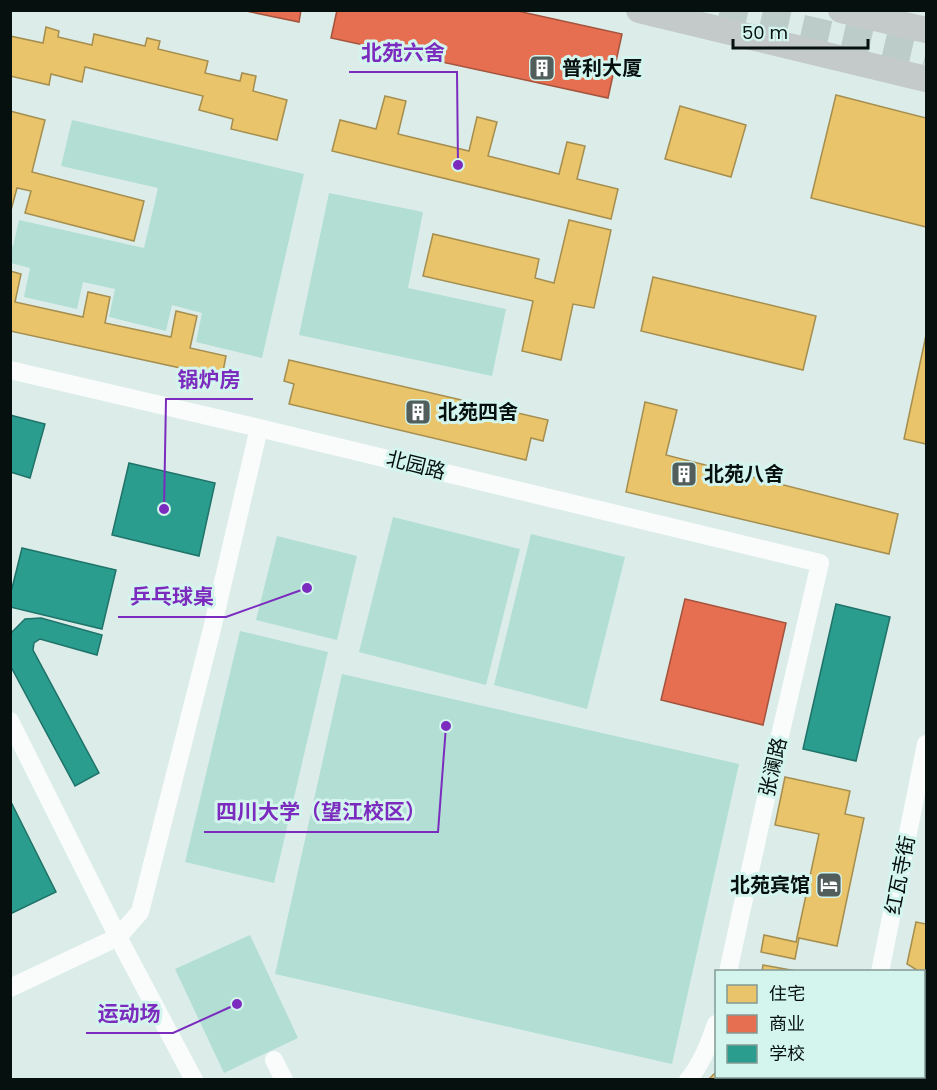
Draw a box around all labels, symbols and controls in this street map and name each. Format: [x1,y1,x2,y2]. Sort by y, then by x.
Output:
scale bar [733,12,868,50]
text: 50 m [742,20,788,45]
callout: 北苑六舍 [349,33,457,72]
text: 北苑六舍 [361,38,445,67]
building icon: 普利大厦 [527,53,557,83]
place label: 普利大厦 [562,54,642,82]
callout: 锅炉房 [166,360,253,399]
text: 锅炉房 [178,365,241,394]
building icon: 北苑四舍 [403,397,433,427]
place label: 北苑四舍 [438,398,518,426]
street label: 北园路 [384,444,448,486]
building icon: 北苑八舍 [669,459,699,489]
place label: 北苑八舍 [704,460,784,488]
callout: 乒乓球桌 [118,578,226,617]
text: 乒乓球桌 [130,582,214,611]
street label: 张澜路 [753,735,793,799]
callout: 四川大学（望江校区） [204,793,438,832]
text: 四川大学（望江校区） [216,797,426,826]
street label: 红瓦寺街 [879,833,921,917]
hotel icon: 北苑宾馆 [814,870,844,900]
place label: 北苑宾馆 [730,871,810,899]
legend [715,970,925,1078]
text: 住宅 [769,981,805,1006]
callout: 运动场 [86,994,173,1033]
text: 运动场 [98,999,161,1028]
text: 商业 [769,1011,805,1036]
text: 学校 [769,1041,805,1066]

